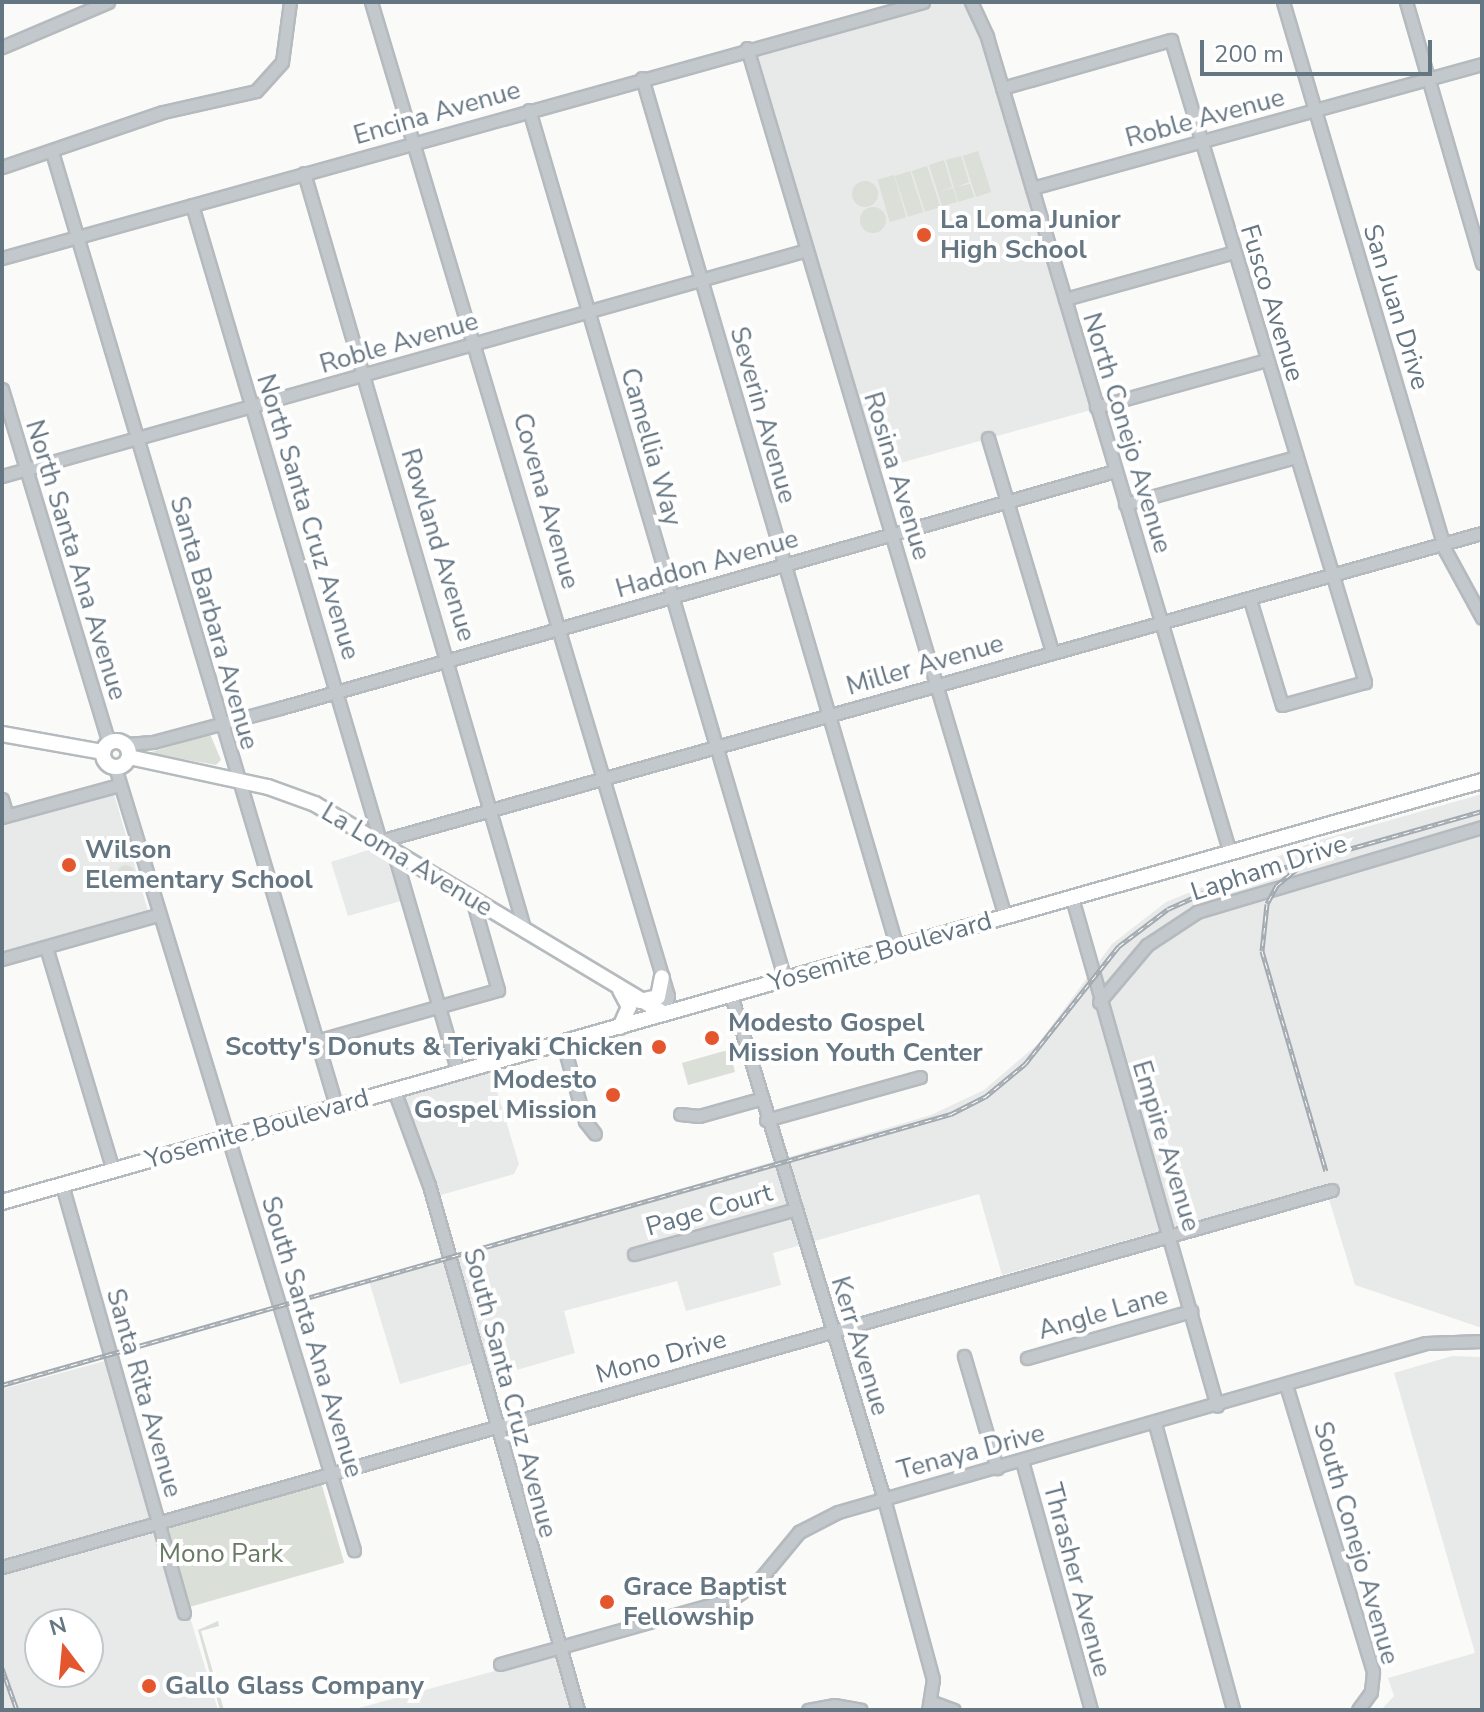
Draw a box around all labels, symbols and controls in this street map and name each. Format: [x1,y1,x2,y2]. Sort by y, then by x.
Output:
scale bar [1204,24,1436,74]
text: 200 m [1214,38,1284,70]
street label: Encina Avenue [350,74,524,152]
street label: Roble Avenue [1122,82,1288,154]
place label: La Loma Junior High School [940,204,1121,266]
street label: Fusco Avenue [1233,221,1311,385]
street label: San Juan Drive [1356,221,1436,393]
marker: La Loma Junior High School [915,226,933,244]
street label: Roble Avenue [316,306,482,380]
street label: North Conejo Avenue [1076,309,1178,557]
street label: Severin Avenue [723,323,803,507]
street label: Camellia Way [614,364,688,530]
street label: North Santa Cruz Avenue [250,370,366,664]
street label: Rosina Avenue [857,388,937,564]
street label: Covena Avenue [506,409,586,593]
street label: North Santa Ana Avenue [19,416,133,704]
street label: Rowland Avenue [394,445,482,645]
street label: Santa Barbara Avenue [163,493,265,753]
street label: Haddon Avenue [612,523,802,605]
street label: Miller Avenue [843,628,1007,702]
street label: La Loma Avenue [316,797,498,923]
street label: Lapham Drive [1187,828,1351,908]
place label: Wilson Elementary School [85,834,313,896]
marker: Wilson Elementary School [60,856,78,874]
street label: Yosemite Boulevard [765,905,995,999]
place label: Modesto Gospel Mission Youth Center [728,1007,983,1068]
marker: Modesto Gospel Mission Youth Center [703,1029,721,1047]
place label: Scotty's Donuts & Teriyaki Chicken [225,1031,643,1063]
marker: Scotty's Donuts & Teriyaki Chicken [650,1038,668,1056]
street label: Empire Avenue [1125,1057,1207,1235]
place label: Modesto Gospel Mission [414,1064,597,1126]
street label: Yosemite Boulevard [142,1082,372,1176]
marker: Modesto Gospel Mission [604,1086,622,1104]
street label: Page Court [642,1177,776,1243]
street label: South Santa Ana Avenue [254,1193,370,1481]
street label: South Santa Cruz Avenue [456,1245,564,1541]
street label: Kerr Avenue [824,1273,896,1419]
street label: Angle Lane [1035,1280,1171,1346]
street label: Santa Rita Avenue [99,1285,189,1501]
street label: Mono Drive [592,1324,730,1390]
street label: Tenaya Drive [894,1417,1048,1487]
street label: South Conejo Avenue [1306,1418,1406,1668]
street label: Thrasher Avenue [1036,1480,1118,1680]
park label: Mono Park [159,1538,283,1570]
place label: Grace Baptist Fellowship [623,1571,786,1632]
marker: Grace Baptist Fellowship [598,1593,616,1611]
north arrow [24,1608,104,1688]
text: N [46,1610,70,1644]
place label: Gallo Glass Company [165,1670,424,1702]
marker: Gallo Glass Company [140,1677,158,1695]

